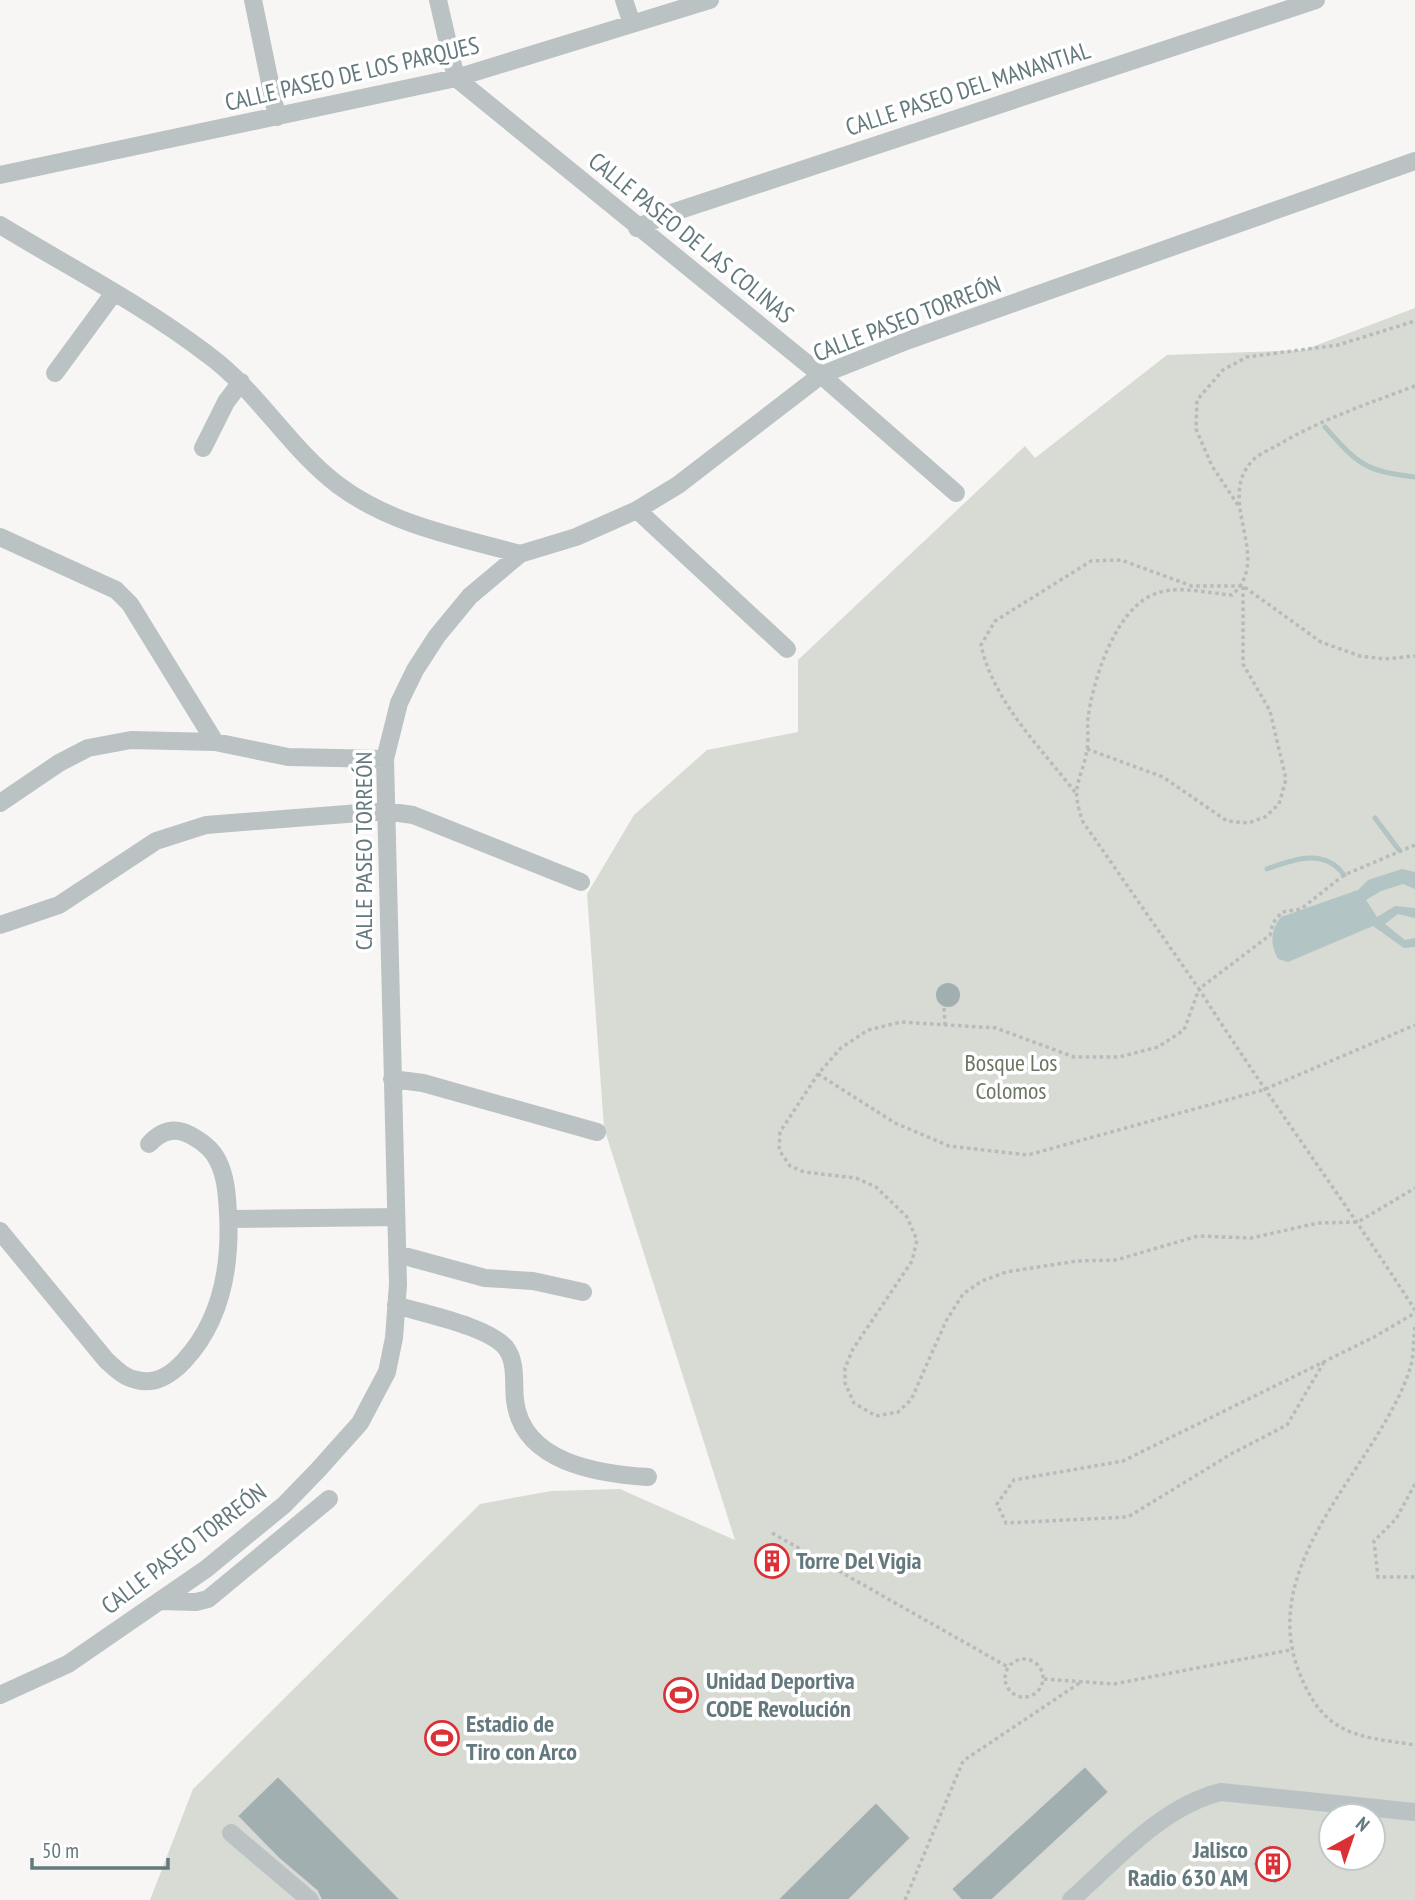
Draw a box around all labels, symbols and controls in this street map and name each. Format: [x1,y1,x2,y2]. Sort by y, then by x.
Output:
street label: CALLE PASEO DE LOS PARQUES [222,29,482,118]
street label: CALLE PASEO DEL MANANTIAL [842,34,1094,143]
street label: CALLE PASEO DE LAS COLINAS [582,145,800,330]
street label: CALLE PASEO TORREÓN [809,268,1005,369]
street label: CALLE PASEO TORREÓN [348,752,379,950]
park label: Bosque Los Colomos [965,1047,1057,1106]
street label: CALLE PASEO TORREÓN [95,1476,272,1621]
building icon: Torre Del Vigia [753,1542,791,1580]
place label: Torre Del Vigia [796,1545,922,1576]
place label: Unidad Deportiva CODE Revolución [706,1665,855,1724]
sports icon: Unidad Deportiva CODE Revolución [662,1676,700,1714]
place label: Estadio de Tiro con Arco [466,1708,577,1767]
sports icon: Estadio de Tiro con Arco [423,1719,461,1757]
north arrow [1317,1802,1387,1872]
text: N [1351,1811,1375,1836]
scale bar [32,1826,168,1870]
place label: Jalisco Radio 630 AM [1128,1834,1248,1893]
text: 50 m [42,1837,79,1864]
building icon: Jalisco Radio 630 AM [1254,1845,1292,1883]

